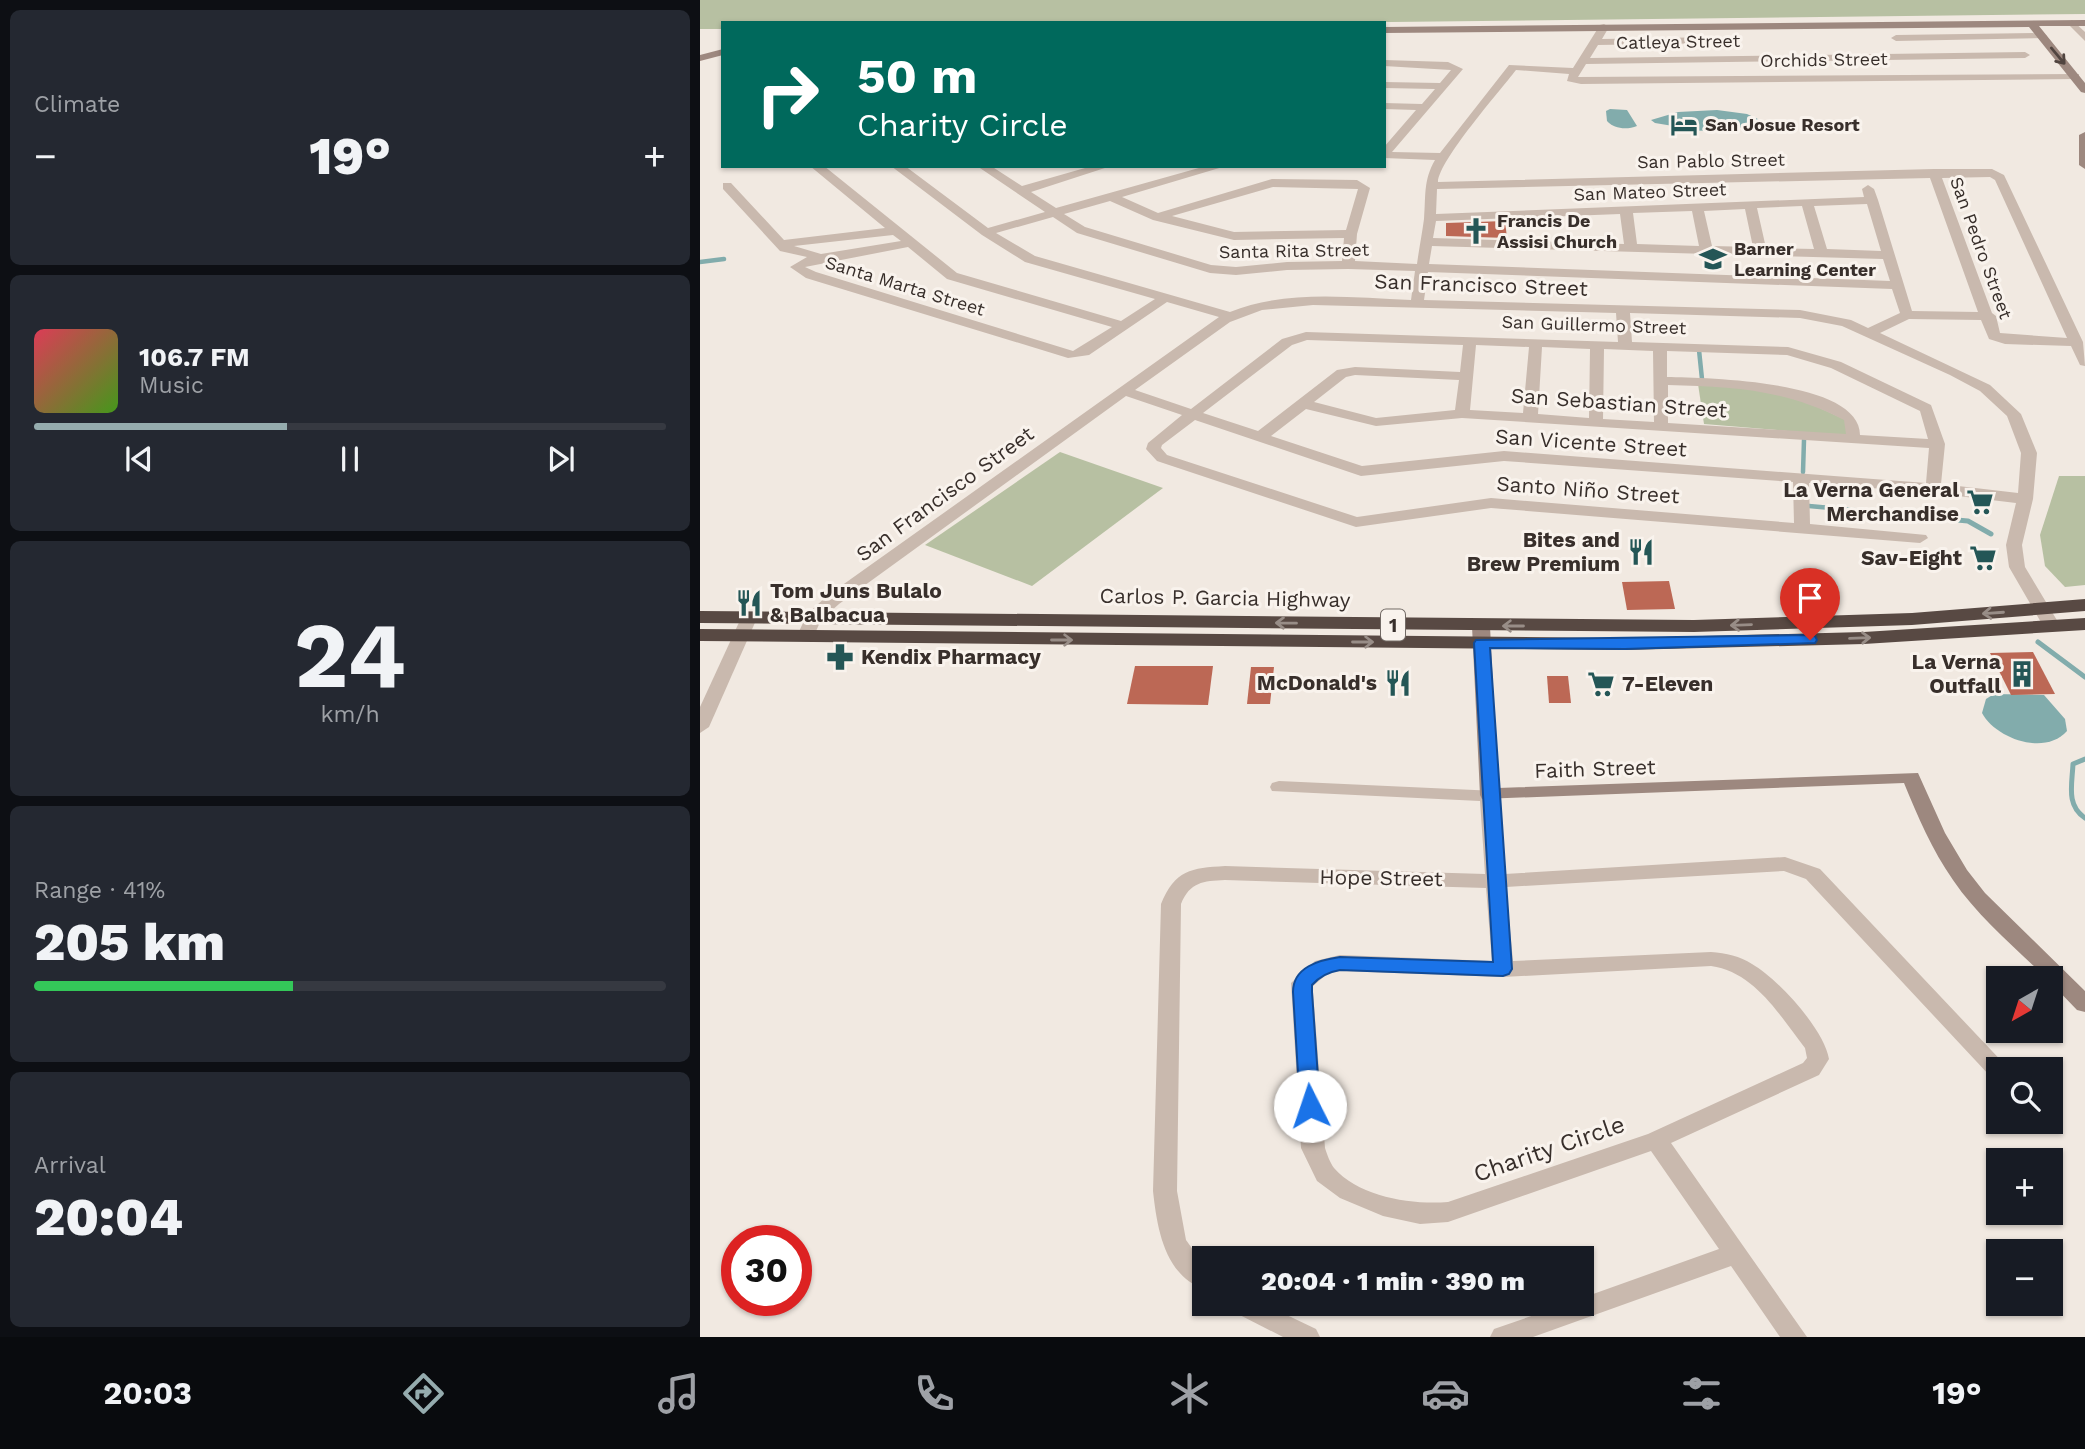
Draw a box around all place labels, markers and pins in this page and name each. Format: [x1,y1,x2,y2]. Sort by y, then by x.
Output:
hotel icon: San Josue Resort [1669,110,1699,140]
place label: San Josue Resort [1705,114,1860,135]
place label: Francis De Assisi Church [1497,210,1617,252]
church icon: Francis De Assisi Church [1461,216,1491,246]
place label: Barner Learning Center [1734,238,1876,280]
school or university icon: Barner Learning Center [1698,244,1728,274]
place label: La Verna General Merchandise [1783,477,1959,526]
supermarket icon: La Verna General Merchandise [1965,487,1995,517]
place label: Bites and Brew Premium [1467,527,1620,576]
restaurant icon: Bites and Brew Premium [1626,537,1656,567]
supermarket icon: Sav-Eight [1968,543,1998,573]
place label: Sav-Eight [1861,545,1962,570]
pin [1780,568,1840,640]
place label: Tom Juns Bulalo & Balbacua [770,578,942,627]
restaurant icon: Tom Juns Bulalo & Balbacua [734,588,764,618]
pharmacy icon: Kendix Pharmacy [825,642,855,672]
place label: Kendix Pharmacy [861,644,1041,669]
place label: La Verna Outfall [1911,649,2002,698]
building icon: La Verna Outfall [2007,659,2037,689]
restaurant icon: McDonald's [1383,668,1413,698]
supermarket icon: 7-Eleven [1586,669,1616,699]
place label: McDonald's [1257,670,1377,695]
place label: 7-Eleven [1622,671,1713,696]

